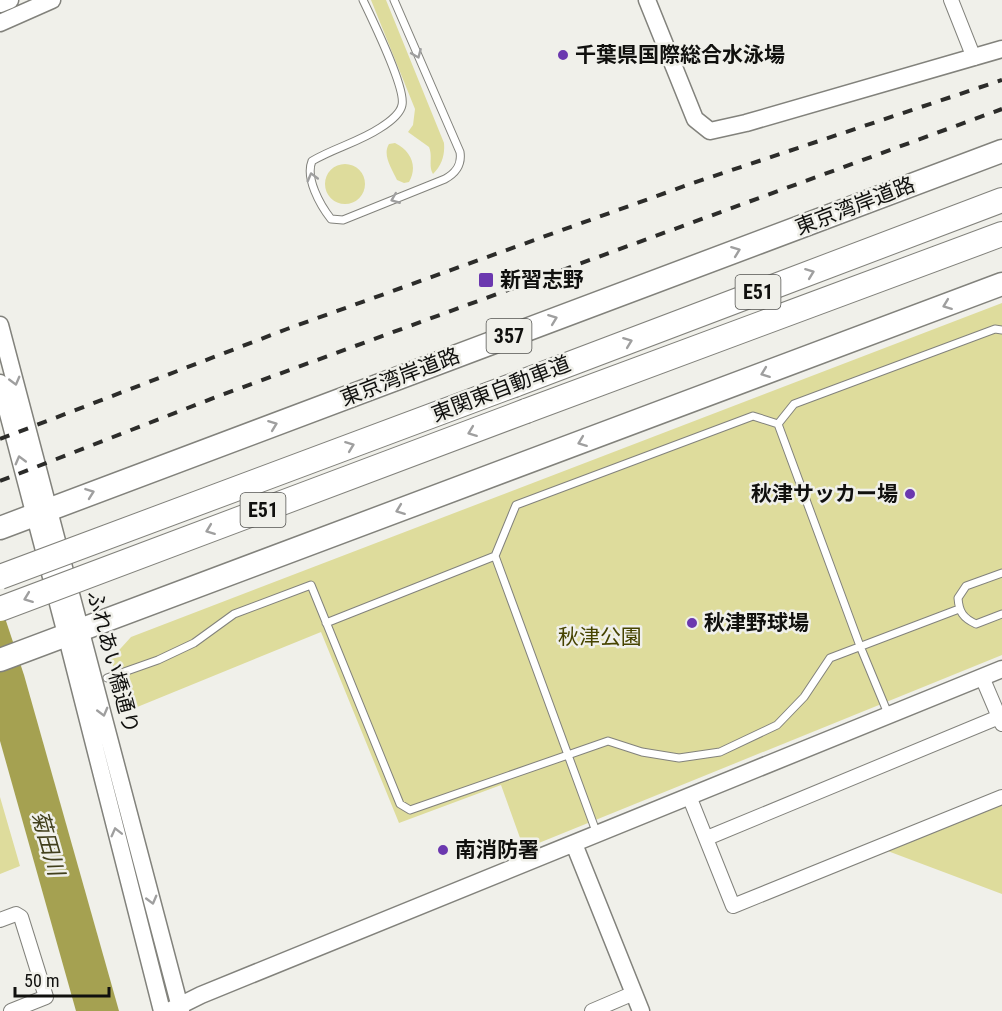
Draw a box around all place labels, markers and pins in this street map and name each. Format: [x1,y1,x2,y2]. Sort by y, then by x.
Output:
place label: 千葉県国際総合水泳場 [575,43,785,67]
marker: 千葉県国際総合水泳場 [556,48,570,62]
place label: 新習志野 [500,268,584,292]
marker: 新習志野 [477,271,495,289]
place label: 秋津サッカー場 [751,482,898,506]
marker: 秋津サッカー場 [903,487,917,501]
place label: 秋津野球場 [704,611,809,635]
marker: 秋津野球場 [685,616,699,630]
place label: 南消防署 [455,838,539,862]
marker: 南消防署 [436,843,450,857]

